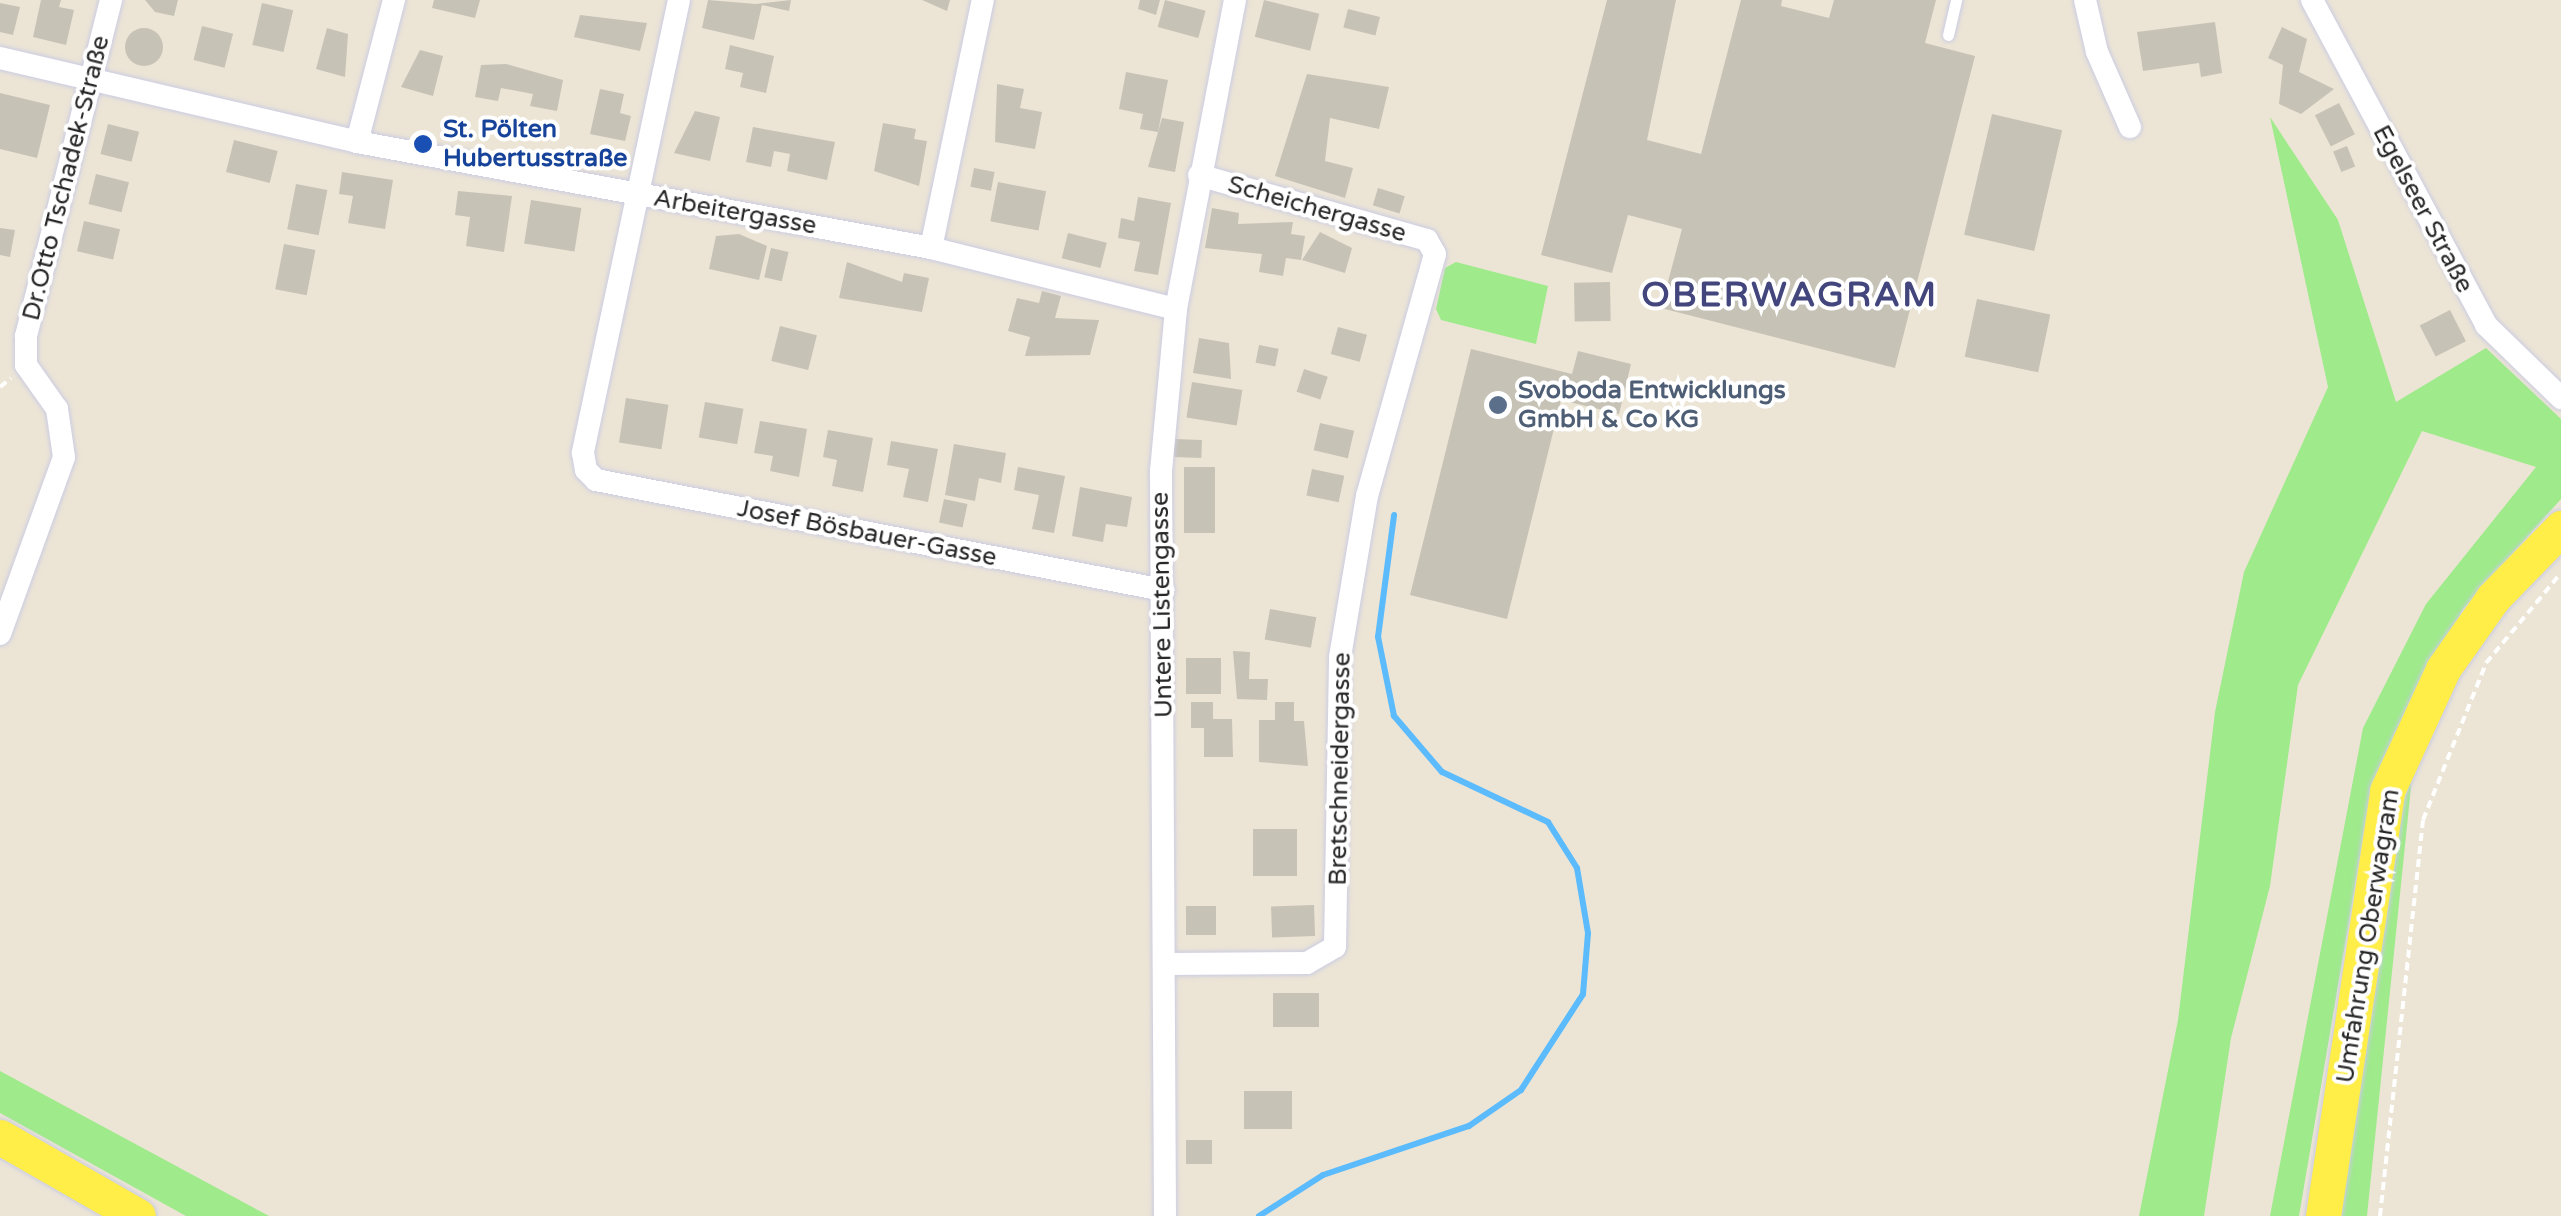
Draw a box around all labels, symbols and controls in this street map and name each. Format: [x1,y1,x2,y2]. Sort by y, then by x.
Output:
street label: Dr.Otto Tschadek-Straße [16,32,116,324]
place label: St. Pölten Hubertusstraße [443,115,627,174]
street label: Egelseer Straße [2366,120,2480,298]
marker: St. Pölten Hubertusstraße [412,133,434,155]
street label: Scheichergasse [1224,169,1410,249]
street label: Arbeitergasse [651,183,819,241]
district label: OBERWAGRAM [1641,274,1939,316]
place label: Svoboda Entwicklungs GmbH & Co KG [1518,376,1786,435]
marker: Svoboda Entwicklungs GmbH & Co KG [1487,394,1509,416]
street label: Untere Listengasse [1145,492,1179,718]
street label: Josef Bösbauer-Gasse [735,493,999,573]
street label: Bretschneidergasse [1323,652,1357,886]
street label: Umfahrung Oberwagram [2330,787,2406,1085]

